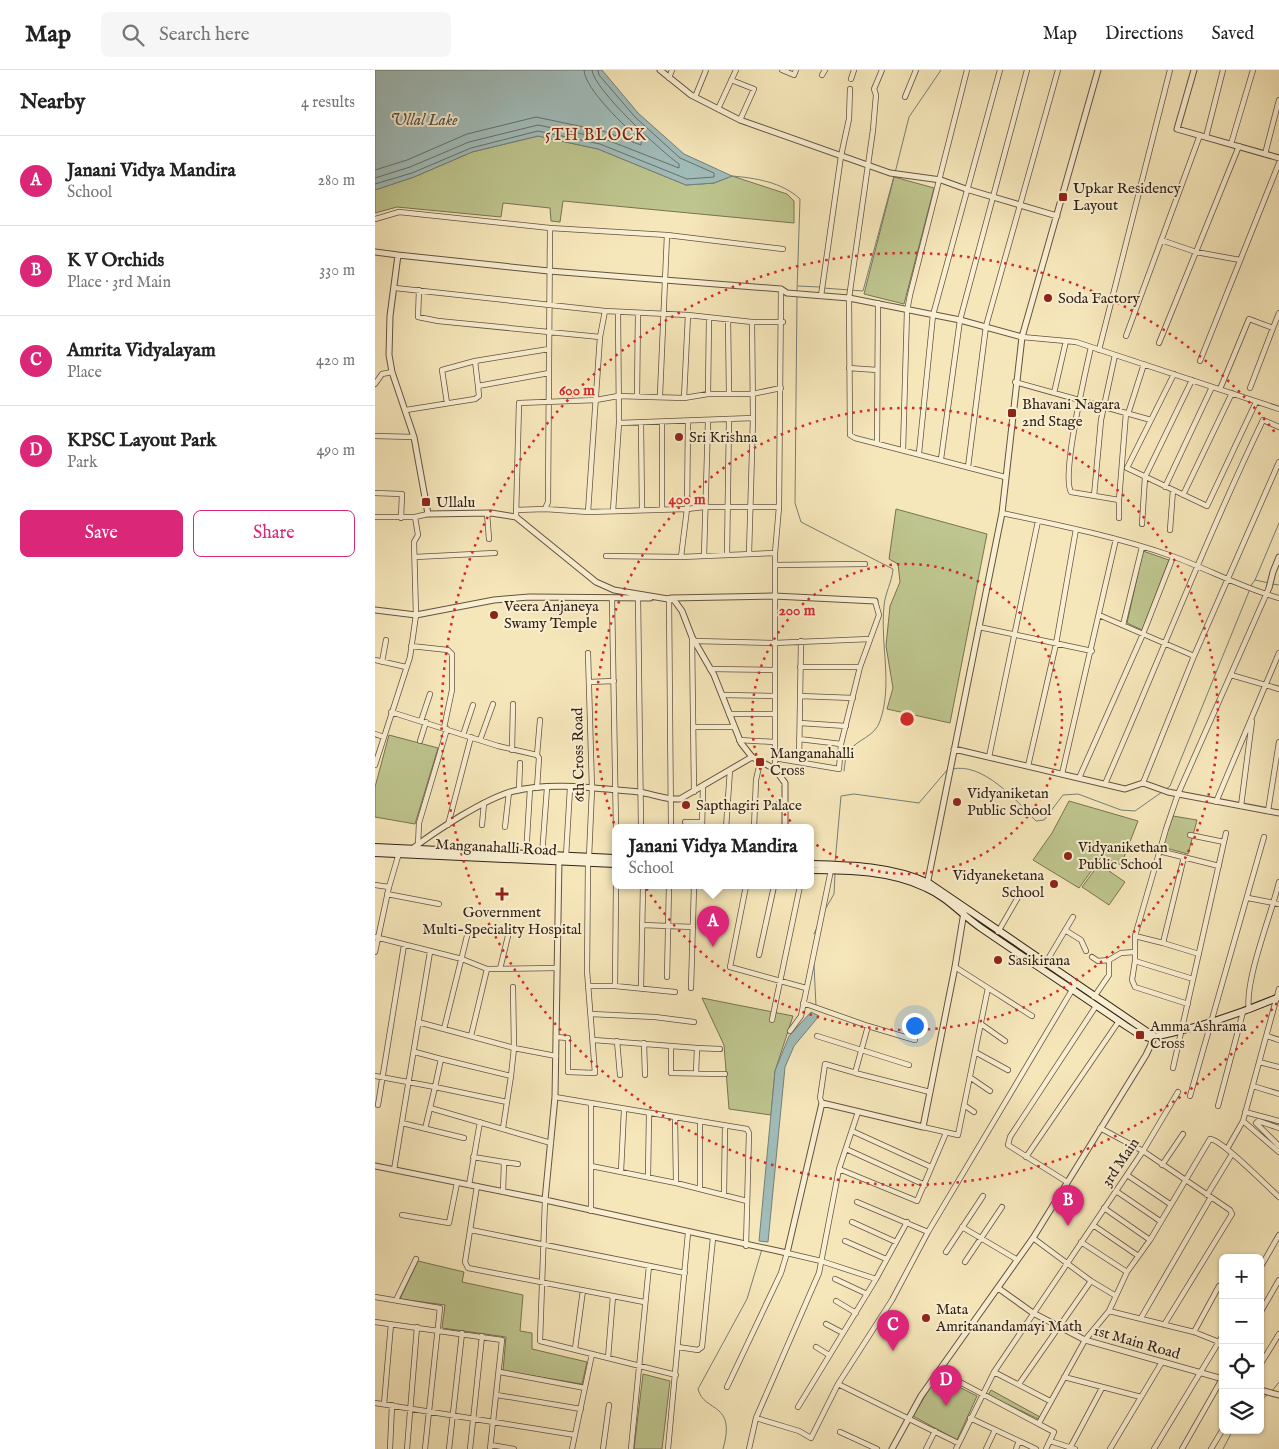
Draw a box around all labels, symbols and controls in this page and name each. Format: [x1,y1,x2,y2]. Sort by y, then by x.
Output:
search box [101,12,451,57]
text: Map [25,19,71,50]
icon: search [119,21,147,49]
text: Search here [159,23,250,47]
text: Map [1043,23,1077,46]
text: Directions [1105,23,1183,46]
text: Saved [1211,23,1254,46]
text: Nearby [20,89,85,116]
text: 4 results [301,93,355,113]
water label: Ullal Lake [390,111,458,131]
district label: 5TH BLOCK [545,126,647,146]
text: Janani Vidya Mandira [67,159,236,183]
text: A [31,171,41,191]
text: 280 m [318,171,355,191]
place label: Upkar Residency Layout [1073,179,1181,215]
text: School [67,183,112,203]
marker: Upkar Residency Layout [1057,191,1069,203]
text: K V Orchids [67,249,164,273]
text: B [31,261,41,281]
text: 330 m [319,261,355,281]
text: Place · 3rd Main [67,273,171,293]
place label: Soda Factory [1058,289,1140,308]
marker: Soda Factory [1042,292,1054,304]
text: Amrita Vidyalayam [67,339,216,363]
text: C [30,351,42,371]
text: 420 m [316,351,355,371]
text: Place [67,363,102,383]
text: 600 m [559,381,595,400]
place label: Bhavani Nagara 2nd Stage [1022,395,1121,431]
marker: Bhavani Nagara 2nd Stage [1006,407,1018,419]
place label: Sri Krishna [689,428,758,447]
text: KPSC Layout Park [67,429,217,453]
marker: Sri Krishna [673,431,685,443]
text: D [30,441,42,461]
text: 490 m [316,441,355,461]
text: Park [67,453,97,473]
text: 400 m [669,490,706,509]
place label: Ullalu [436,493,476,512]
marker: Ullalu [420,496,432,508]
button: Save [20,510,183,557]
button: Share [193,510,355,557]
place label: Veera Anjaneya Swamy Temple [503,597,599,633]
text: 200 m [779,601,816,620]
marker: Veera Anjaneya Swamy Temple [488,609,500,621]
street label: 6th Cross Road [568,706,589,803]
centre of rings [898,710,916,728]
place label: Manganahalli Cross [770,744,854,780]
marker: Manganahalli Cross [754,756,766,768]
place label: Vidyaniketan Public School [966,784,1052,820]
place label: Sapthagiri Palace [696,796,802,815]
marker: Vidyaniketan Public School [951,796,963,808]
marker: Sapthagiri Palace [680,799,692,811]
popup [612,824,814,889]
street label: Manganahalli Road [435,835,558,860]
text: Janani Vidya Mandira [629,835,797,859]
place label: Vidyanikethan Public School [1077,838,1168,874]
marker: Vidyanikethan Public School [1062,850,1074,862]
text: School [629,859,674,879]
place label: Vidyaneketana School [952,866,1045,902]
marker: Vidyaneketana School [1048,878,1060,890]
marker: Government Multi-Speciality Hospital [495,887,509,901]
place label: Government Multi-Speciality Hospital [422,903,583,939]
pin: A [697,906,729,947]
place label: Sasikirana [1008,951,1070,970]
marker: Sasikirana [992,954,1004,966]
your location [902,1013,928,1039]
place label: Amma Ashrama Cross [1149,1017,1247,1053]
marker: Amma Ashrama Cross [1134,1029,1146,1041]
street label: 3rd Main [1097,1134,1144,1190]
pin: B [1052,1185,1084,1226]
map controls [1219,1254,1264,1434]
button: + [1219,1254,1264,1299]
button: − [1219,1299,1264,1344]
place label: Mata Amritanandamayi Math [935,1300,1082,1336]
pin: C [877,1310,909,1351]
marker: Mata Amritanandamayi Math [920,1312,932,1324]
street label: 1st Main Road [1091,1321,1183,1364]
button: locate [1219,1344,1264,1389]
pin: D [930,1365,962,1406]
button: layers [1219,1389,1264,1434]

